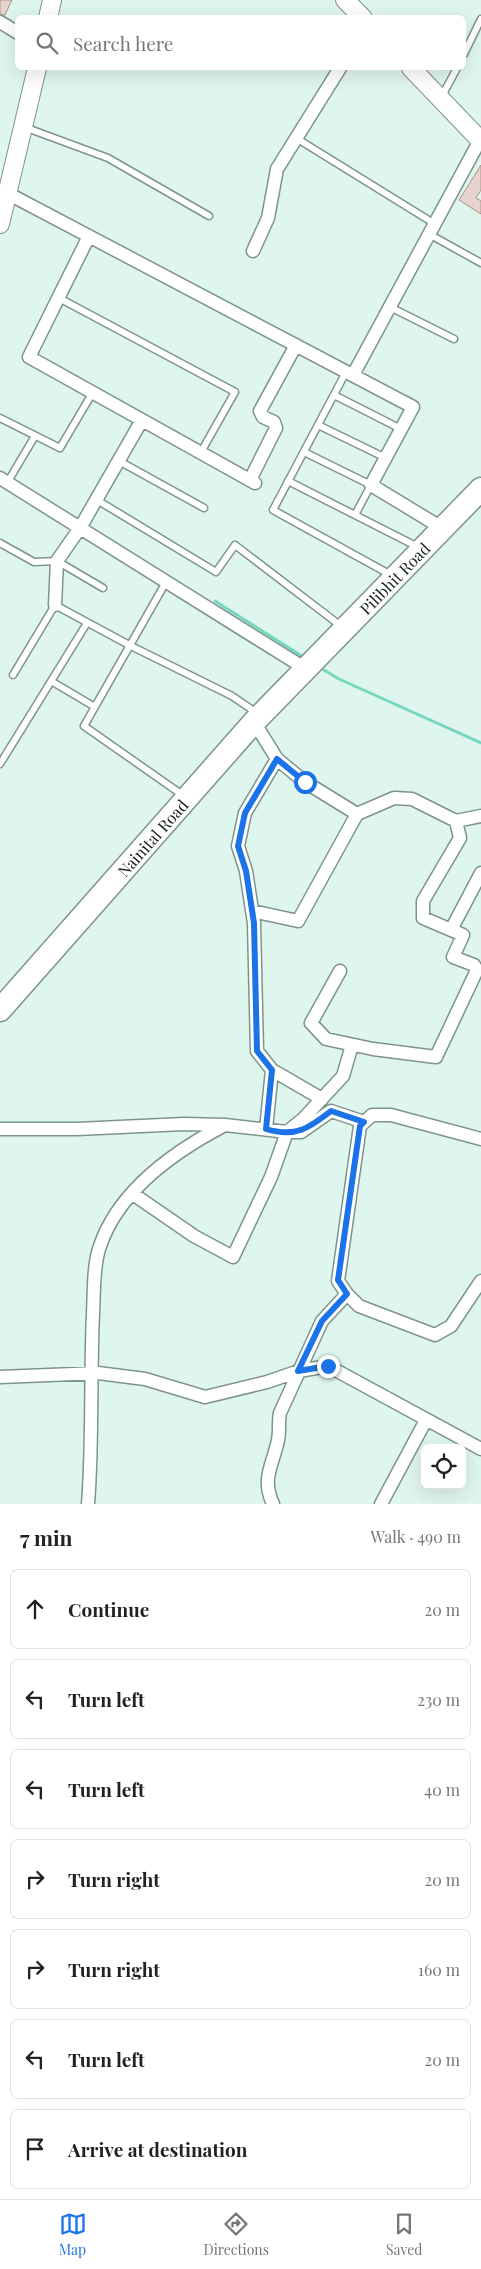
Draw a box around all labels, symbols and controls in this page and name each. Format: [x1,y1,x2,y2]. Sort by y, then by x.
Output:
search box [15,15,466,70]
icon: search [33,29,61,57]
text: Search here [73,30,173,56]
street label: Pilibhit Road [355,538,434,618]
route start [294,771,317,794]
street label: Nainital Road [112,794,192,881]
route end [317,1355,340,1378]
map controls [421,1444,466,1489]
button: locate [421,1444,466,1489]
text: 7 min [20,1523,73,1551]
text: Walk · 490 m [370,1526,461,1547]
icon: ahead [21,1595,49,1623]
text: Continue [68,1596,149,1622]
text: 20 m [425,1599,460,1620]
icon: left [21,1685,49,1713]
text: Turn left [68,1686,145,1712]
text: 230 m [417,1689,460,1710]
icon: left [21,1775,49,1803]
text: Turn left [68,1776,145,1802]
text: 40 m [424,1779,460,1800]
icon: right [21,1865,49,1893]
text: Turn right [68,1866,160,1892]
text: 20 m [425,1869,460,1890]
icon: right [21,1955,49,1983]
text: Turn right [68,1956,160,1982]
text: 160 m [418,1959,460,1980]
icon: left [21,2045,49,2073]
text: Turn left [68,2046,145,2072]
text: 20 m [425,2049,460,2070]
icon: arrive [21,2135,49,2163]
text: Arrive at destination [68,2136,248,2162]
tab: Map [59,2210,87,2259]
tab: Directions [204,2210,269,2259]
tab: Saved [386,2210,422,2259]

